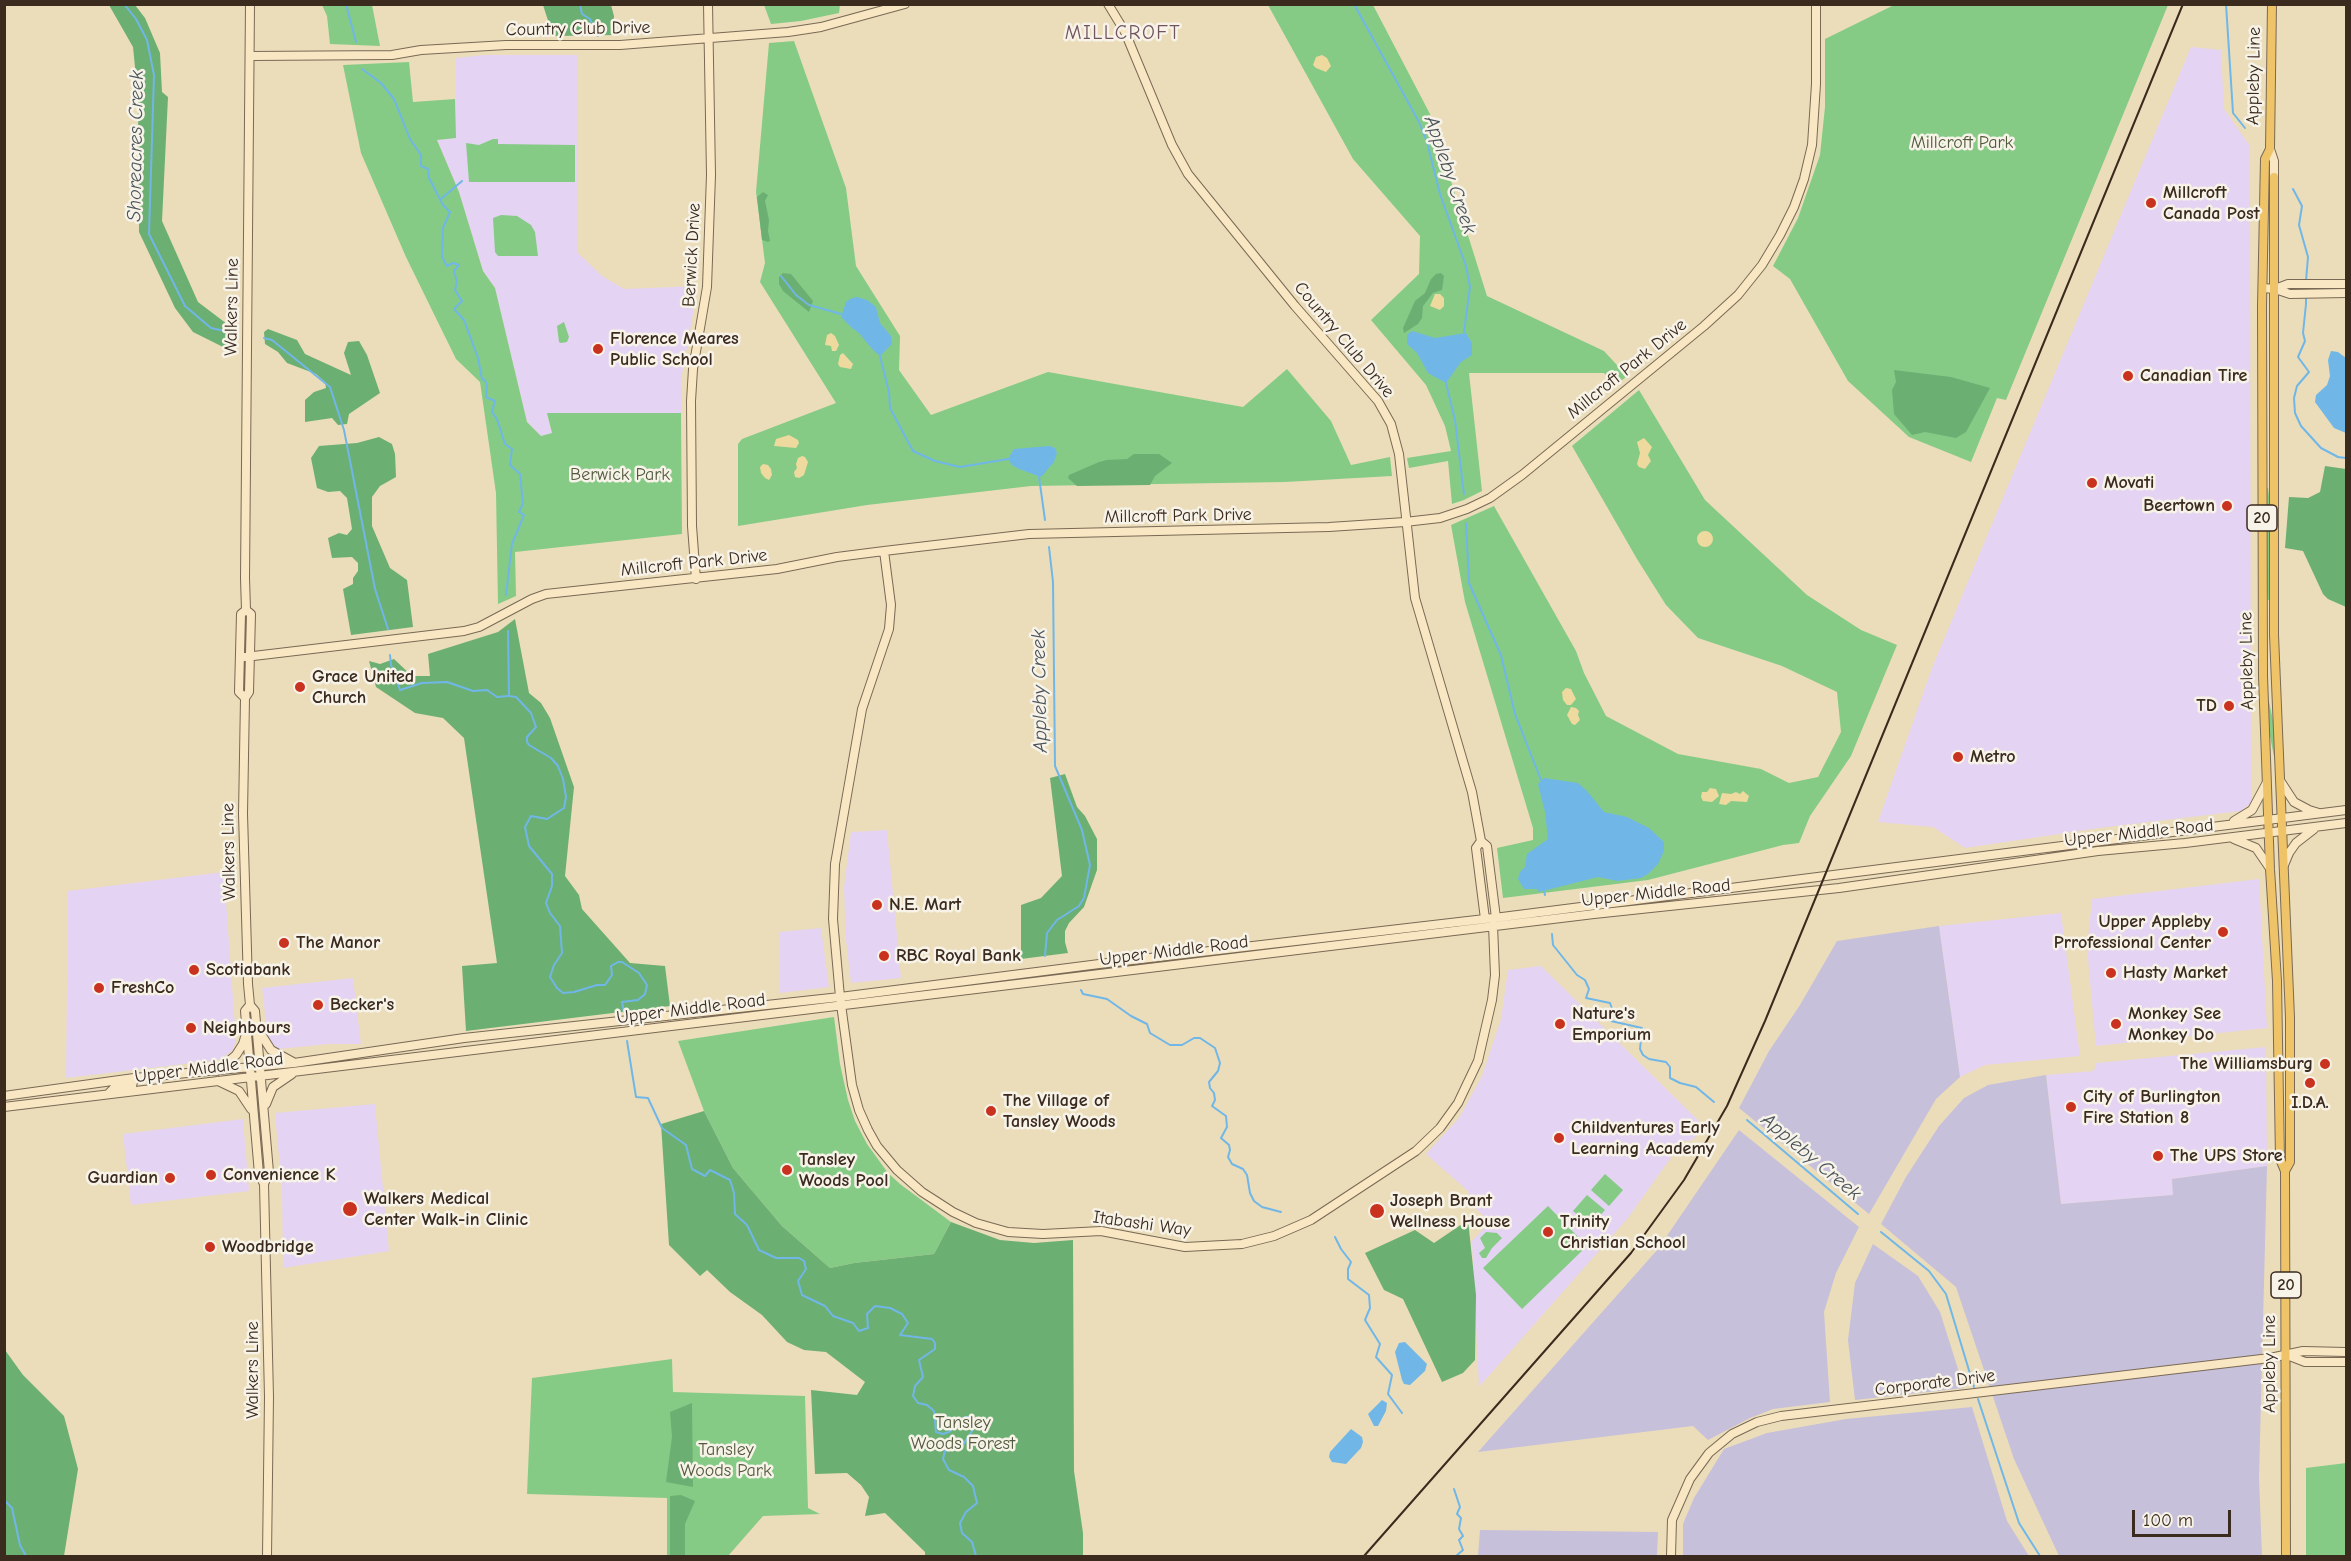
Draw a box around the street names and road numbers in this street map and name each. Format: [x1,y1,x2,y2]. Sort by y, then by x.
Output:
street label: Country Club Drive [505,17,651,41]
street label: Appleby Line [2242,27,2266,125]
street label: Berwick Drive [678,202,706,308]
street label: Walkers Line [220,258,244,356]
street label: Country Club Drive [1289,278,1399,402]
street label: Millcroft Park Drive [1563,314,1691,424]
street label: Millcroft Park Drive [1104,504,1252,528]
road number: 20 [2247,505,2277,531]
street label: Millcroft Park Drive [620,545,768,581]
street label: Appleby Line [2235,612,2259,710]
street label: Walkers Line [217,803,241,901]
street label: Upper Middle Road [2063,814,2215,852]
street label: Upper Middle Road [1580,874,1732,912]
street label: Upper Middle Road [1098,931,1250,971]
street label: Upper Middle Road [615,989,767,1029]
street label: Upper Middle Road [133,1048,285,1088]
street label: Itabashi Way [1092,1206,1192,1242]
road number: 20 [2271,1272,2301,1298]
street label: Appleby Line [2259,1315,2281,1413]
street label: Walkers Line [242,1321,264,1419]
street label: Corporate Drive [1873,1365,1997,1401]

